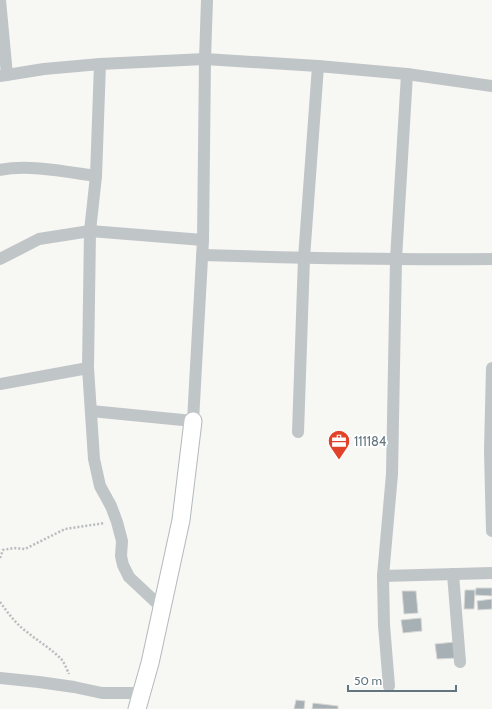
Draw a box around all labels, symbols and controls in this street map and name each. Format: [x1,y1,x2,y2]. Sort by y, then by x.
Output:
office icon: 111184 [326,428,352,461]
place label: 111184 [354,433,387,449]
scale bar [348,667,456,693]
text: 50 m [354,673,382,688]

